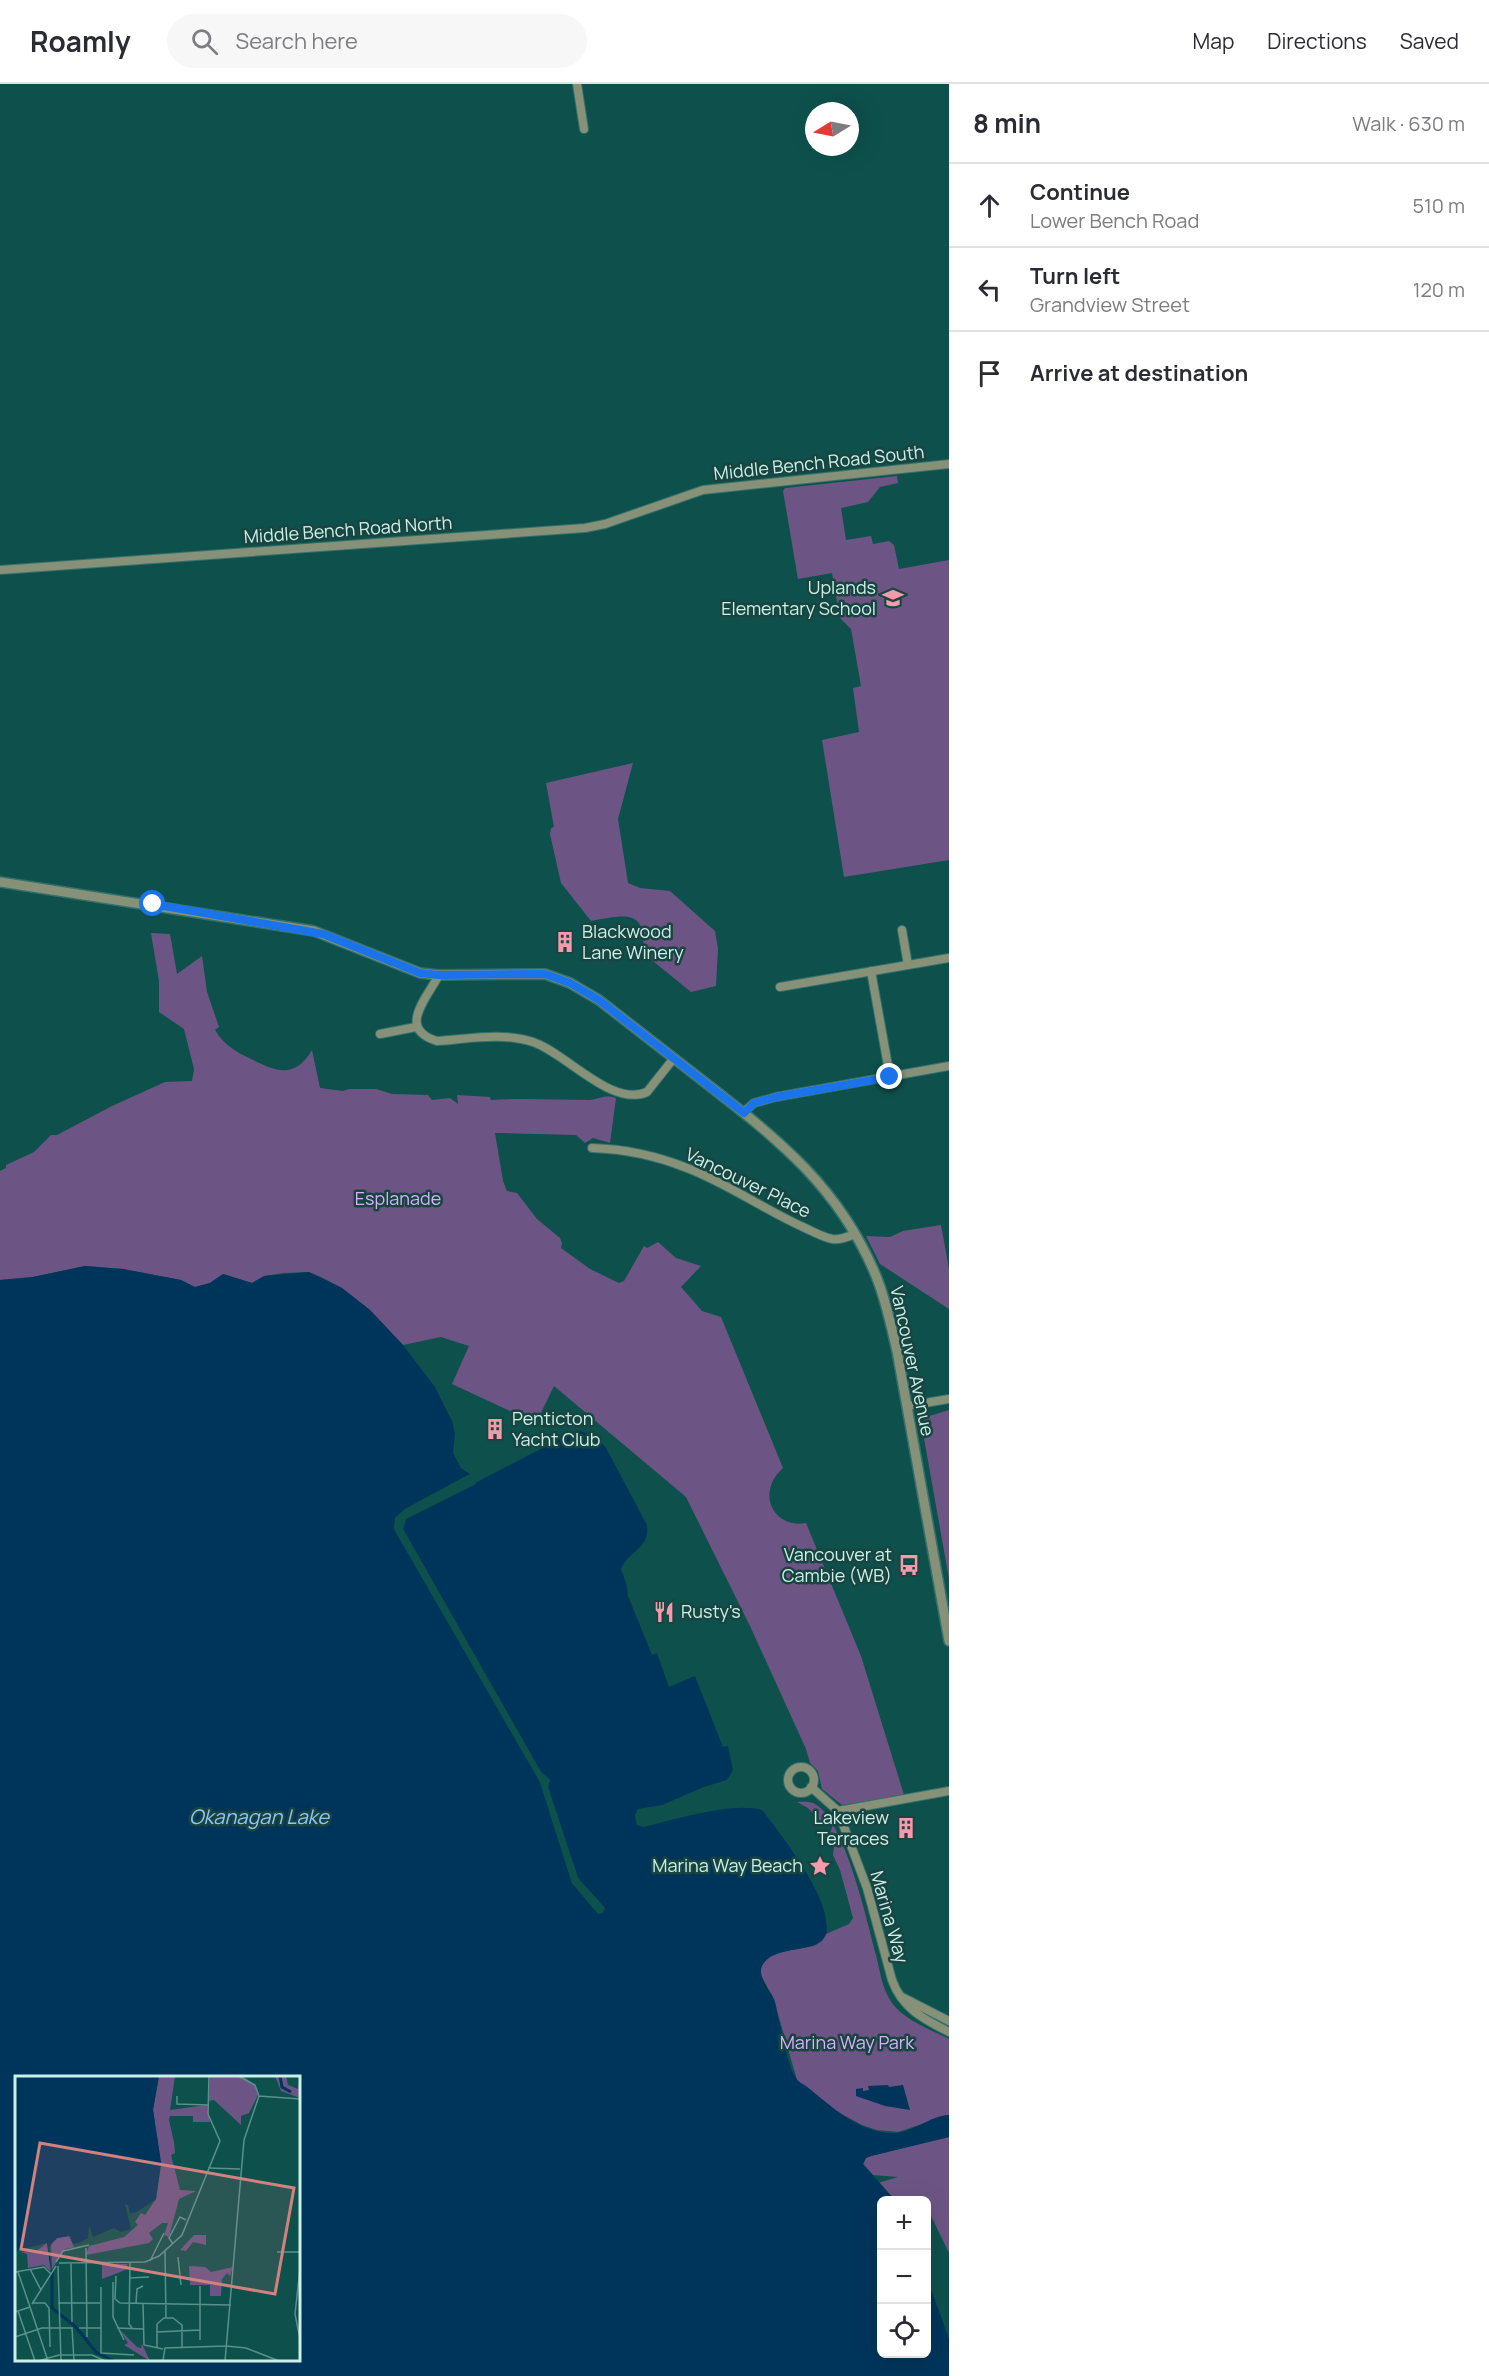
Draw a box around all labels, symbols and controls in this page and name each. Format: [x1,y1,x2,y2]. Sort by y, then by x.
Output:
search box [167,14,587,68]
text: Roamly [30,22,131,60]
icon: search [188,25,221,58]
text: Search here [236,26,358,56]
text: Map [1193,27,1234,55]
text: Directions [1267,27,1367,55]
text: Saved [1400,27,1459,55]
north arrow [805,102,859,156]
text: 8 min [973,105,1041,141]
text: Walk · 630 m [1352,110,1465,137]
text: Continue [1030,177,1130,207]
icon: ahead [973,189,1006,222]
text: 510 m [1412,192,1465,219]
text: Lower Bench Road [1030,207,1199,234]
text: Turn left [1030,261,1120,291]
icon: left [973,273,1006,306]
text: 120 m [1413,276,1465,303]
text: Grandview Street [1030,291,1190,318]
icon: arrive [973,357,1006,390]
text: Arrive at destination [1030,358,1248,388]
street label: Middle Bench Road South [712,439,925,485]
street label: Middle Bench Road North [243,510,453,548]
place label: Uplands Elementary School [721,575,876,620]
school or university icon: Uplands Elementary School [881,586,905,610]
route start [139,890,165,916]
place label: Blackwood Lane Winery [582,919,684,964]
building icon: Blackwood Lane Winery [553,930,577,954]
route end [876,1063,902,1089]
street label: Vancouver Place [682,1141,815,1223]
park label: Esplanade [355,1186,441,1210]
street label: Vancouver Avenue [885,1284,941,1438]
place label: Penticton Yacht Club [512,1406,600,1451]
building icon: Penticton Yacht Club [483,1417,507,1441]
place label: Vancouver at Cambie (WB) [782,1542,892,1587]
bus stop icon: Vancouver at Cambie (WB) [897,1553,921,1577]
place label: Rusty's [681,1599,741,1623]
restaurant icon: Rusty's [652,1600,676,1624]
water label: Okanagan Lake [189,1803,330,1830]
place label: Lakeview Terraces [814,1805,889,1850]
building icon: Lakeview Terraces [894,1816,918,1840]
place label: Marina Way Beach [652,1853,803,1877]
place icon: Marina Way Beach [808,1854,832,1878]
street label: Marina Way [865,1868,915,1966]
park label: Marina Way Park [780,2030,915,2054]
inset map [15,2076,300,2361]
map controls [877,2196,931,2358]
button: + [877,2196,931,2250]
button: − [877,2250,931,2304]
button: locate [877,2304,931,2358]

